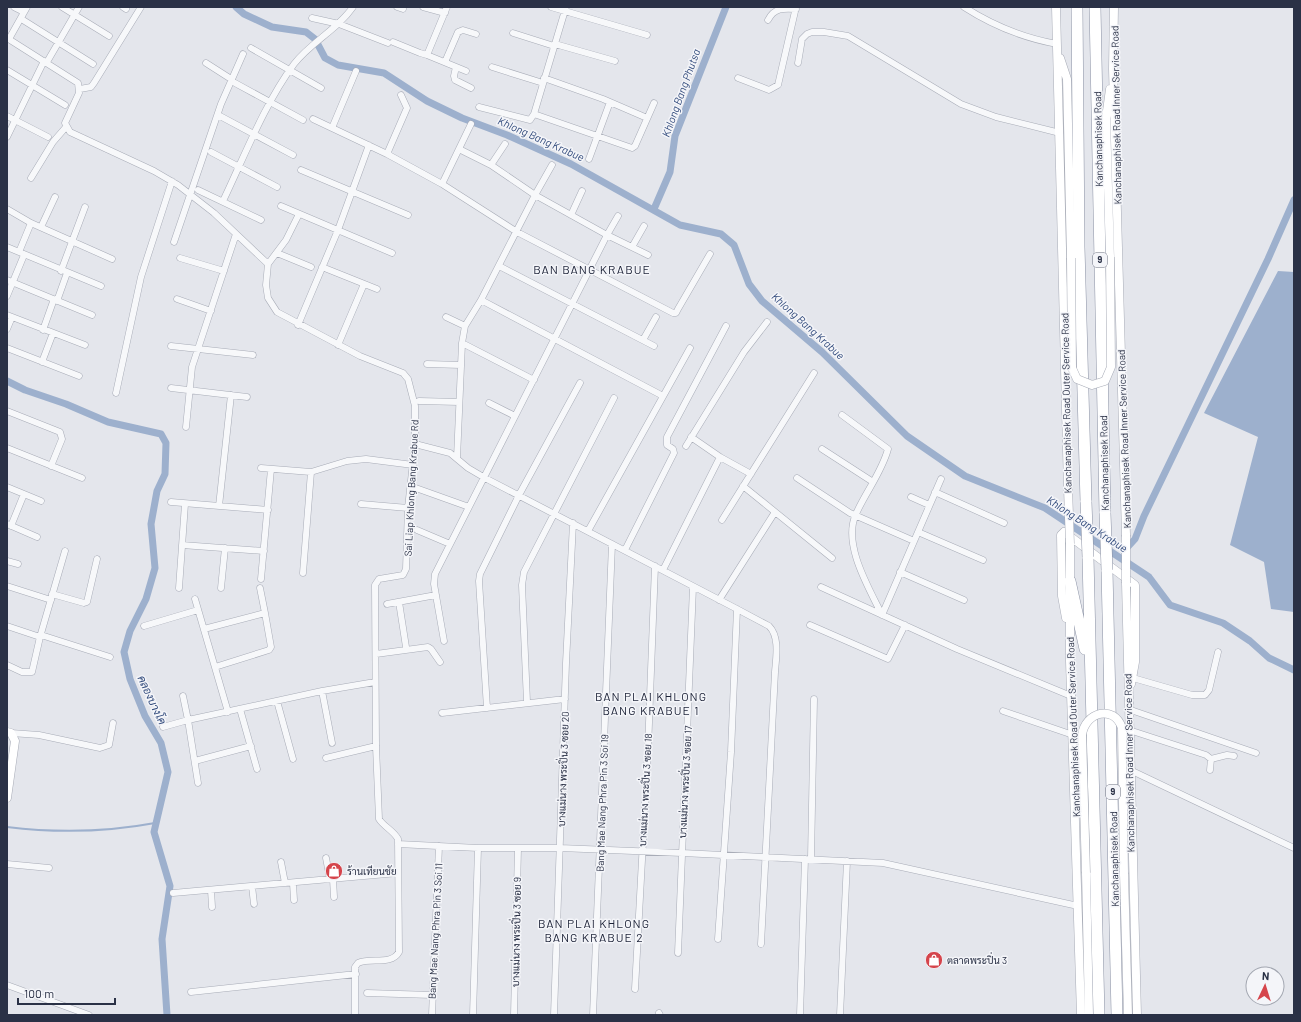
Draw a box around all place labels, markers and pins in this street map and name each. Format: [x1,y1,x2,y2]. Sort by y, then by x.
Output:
shop icon: ร้านเทียนชัย [324,861,344,881]
place label: ร้านเทียนชัย [347,865,397,877]
shop icon: ตลาดพระปิ่น 3 [924,950,944,970]
place label: ตลาดพระปิ่น 3 [947,952,1007,966]

